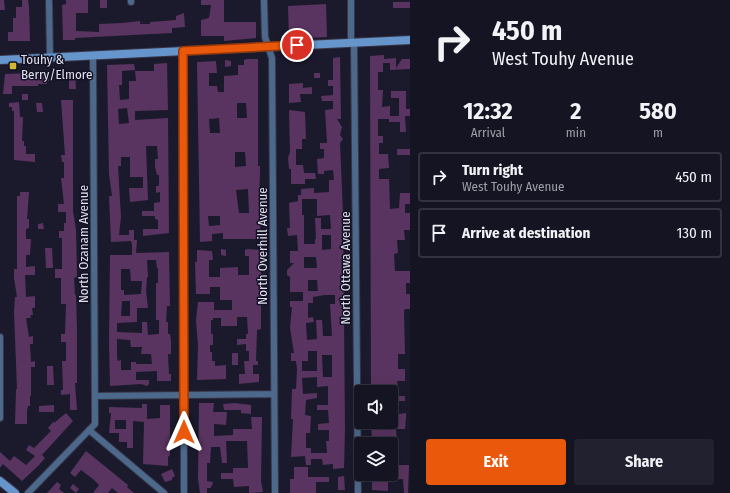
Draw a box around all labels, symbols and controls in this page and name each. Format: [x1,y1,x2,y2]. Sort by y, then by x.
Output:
text: 450 m [492,14,562,47]
icon: right [426,16,478,68]
pin [280,28,314,62]
icon: arrive [286,34,308,56]
text: West Touhy Avenue [492,48,634,70]
place label: Touhy & Berry/Elmore [21,52,92,82]
marker: Touhy & Berry/Elmore [8,61,18,71]
text: 12:32 [463,97,513,125]
text: 2 [570,97,581,125]
text: 580 [639,97,677,125]
text: Arrival [471,125,505,140]
text: min [566,125,586,140]
text: m [653,125,663,140]
text: Turn right [462,161,523,179]
icon: right [428,166,450,188]
text: 450 m [675,168,712,186]
text: West Touhy Avenue [462,179,565,194]
street label: North Ozanam Avenue [76,185,91,303]
street label: North Overhill Avenue [255,187,270,305]
street label: North Ottawa Avenue [338,211,353,325]
icon: arrive [428,222,450,244]
text: Arrive at destination [462,224,590,242]
text: 130 m [677,224,712,242]
map controls [354,385,398,481]
button: sound [354,385,398,429]
position arrow [163,411,205,453]
button: layers [354,437,398,481]
button: Exit [426,439,566,485]
button: Share [574,439,714,485]

